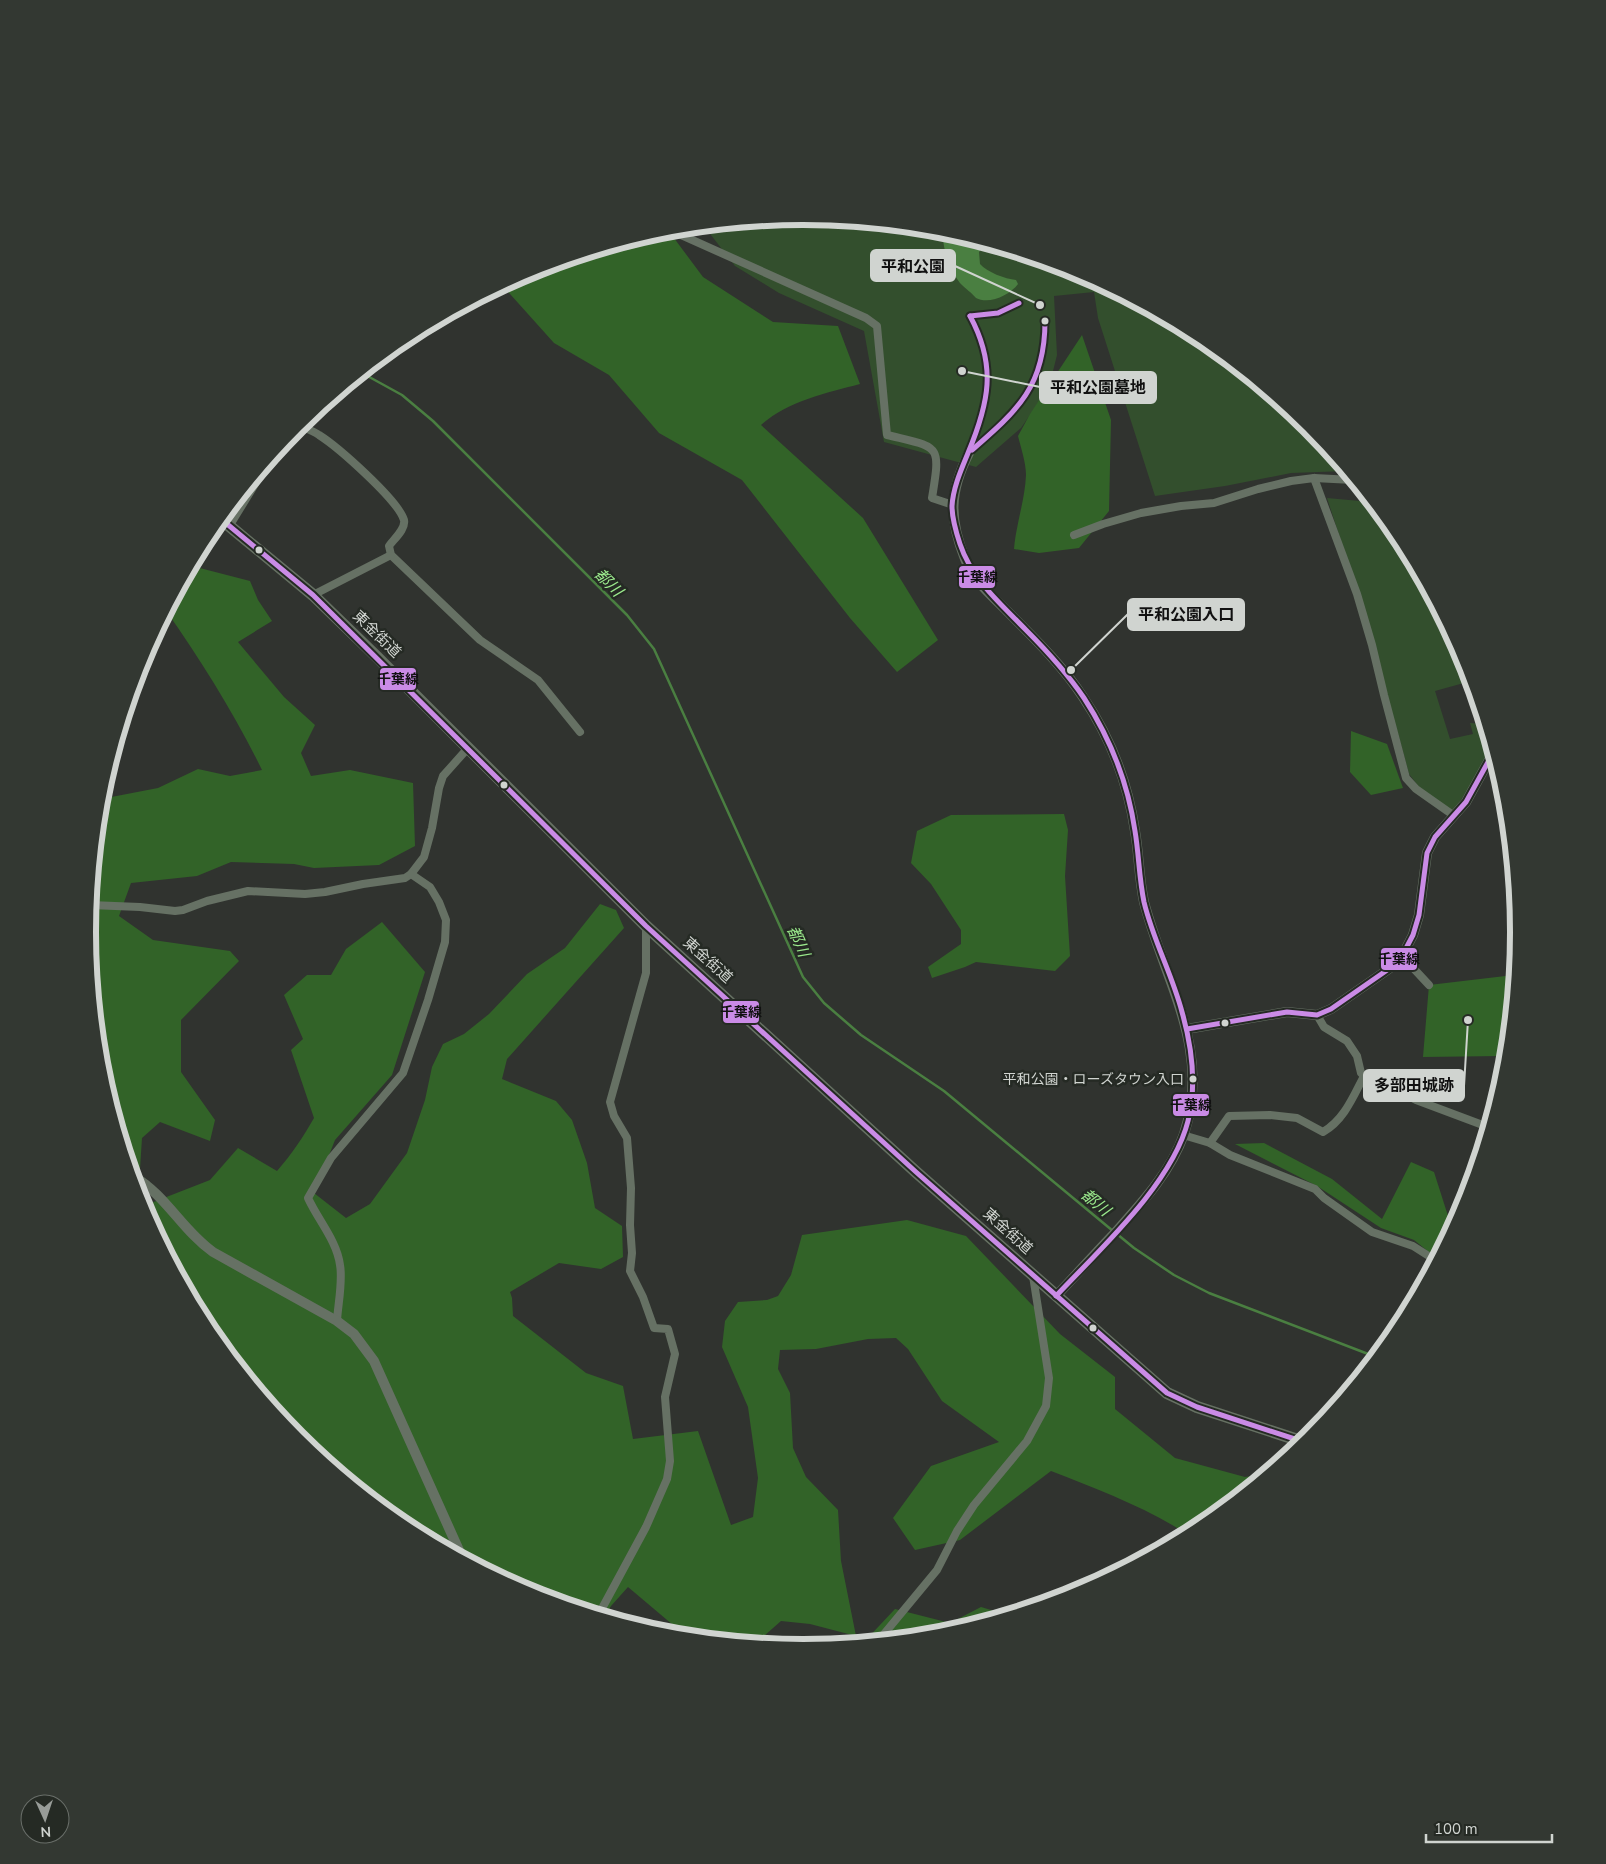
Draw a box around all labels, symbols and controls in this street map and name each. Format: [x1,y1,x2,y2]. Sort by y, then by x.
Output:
callout: 平和公園 [871,250,955,281]
text: 平和公園 [881,256,945,278]
unlabelled marker [1040,316,1050,326]
callout: 平和公園墓地 [1040,372,1156,403]
text: 平和公園墓地 [1050,377,1146,399]
unlabelled marker [254,545,264,555]
water label: 都川 [589,564,629,603]
line badge: 千葉線 [958,565,996,589]
text: 千葉線 [956,568,998,587]
callout: 平和公園入口 [1128,599,1244,630]
text: 平和公園入口 [1138,604,1234,626]
street label: 東金街道 [348,606,406,662]
line badge: 千葉線 [379,667,417,691]
text: 千葉線 [377,670,419,689]
unlabelled marker [499,780,509,790]
water label: 都川 [782,922,815,962]
street label: 東金街道 [679,932,737,988]
line badge: 千葉線 [1380,947,1418,971]
text: 千葉線 [1378,950,1420,969]
line badge: 千葉線 [722,1000,760,1024]
text: 千葉線 [720,1003,762,1022]
unlabelled marker [1220,1018,1230,1028]
place label: 平和公園・ローズタウン入口 [1003,1070,1184,1089]
callout: 多部田城跡 [1364,1070,1464,1101]
marker: 平和公園・ローズタウン入口 [1188,1074,1198,1084]
text: 多部田城跡 [1374,1075,1454,1097]
line badge: 千葉線 [1172,1093,1210,1117]
text: 千葉線 [1170,1096,1212,1115]
water label: 都川 [1076,1184,1116,1223]
street label: 東金街道 [979,1203,1037,1259]
unlabelled marker [1088,1323,1098,1333]
north arrow [20,1794,70,1844]
scale bar [1426,1812,1552,1844]
text: 100 m [1434,1819,1478,1839]
text: N [40,1822,51,1841]

